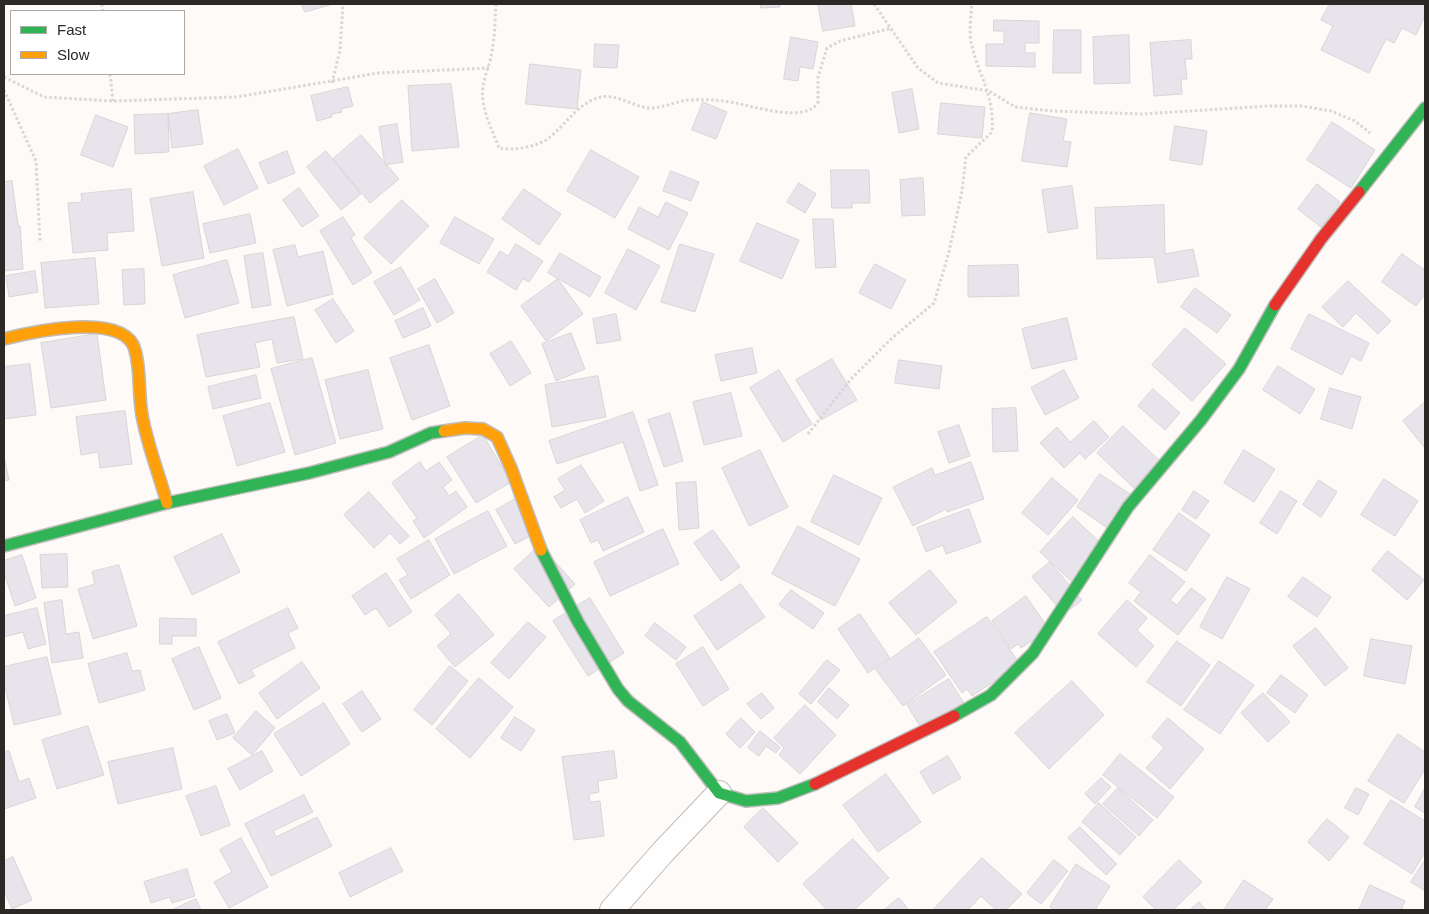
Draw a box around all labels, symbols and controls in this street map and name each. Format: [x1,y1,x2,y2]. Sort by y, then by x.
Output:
legend [10,10,185,75]
text: Fast [57,21,86,38]
text: Slow [57,46,90,63]

